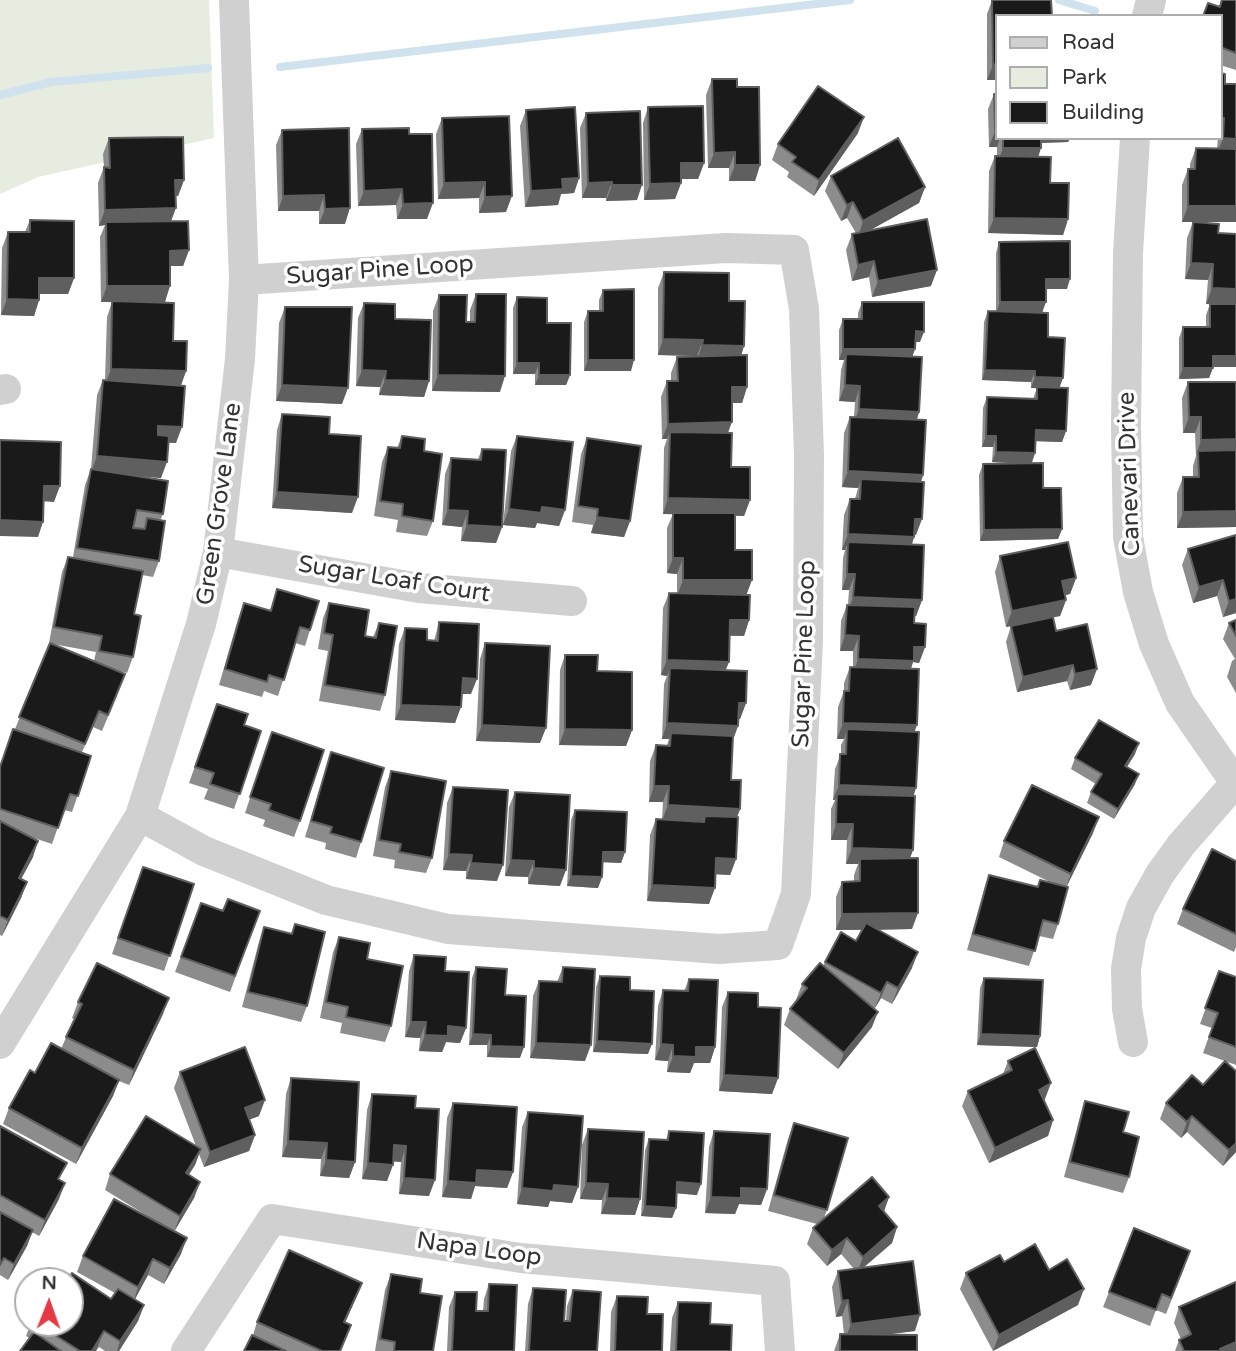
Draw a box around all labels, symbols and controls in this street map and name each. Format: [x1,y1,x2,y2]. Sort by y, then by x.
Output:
legend [995,14,1222,140]
text: Road [1062,30,1115,55]
text: Park [1062,65,1107,90]
text: Building [1062,100,1144,125]
street label: Sugar Pine Loop [285,250,475,292]
street label: Canevari Drive [1113,391,1147,557]
street label: Green Grove Lane [192,401,248,607]
street label: Sugar Loaf Court [296,551,492,609]
street label: Sugar Pine Loop [787,560,823,748]
street label: Napa Loop [415,1227,543,1273]
north arrow [14,1267,84,1337]
text: N [42,1272,57,1294]

